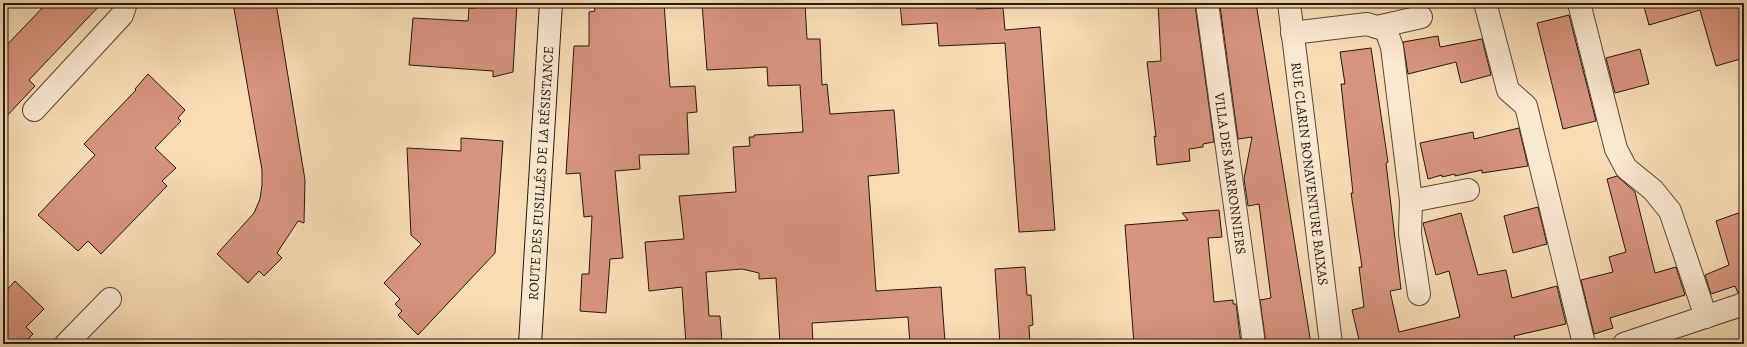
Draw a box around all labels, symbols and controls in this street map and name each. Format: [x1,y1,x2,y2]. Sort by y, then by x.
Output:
street label: ROUTE DES FUSILLÉS DE LA RÉSISTANCE [523,46,558,301]
street label: RUE CLARIN BONAVENTURE BAIXAS [1287,61,1333,287]
street label: VILLA DES MARRONNIERS [1210,90,1251,256]

